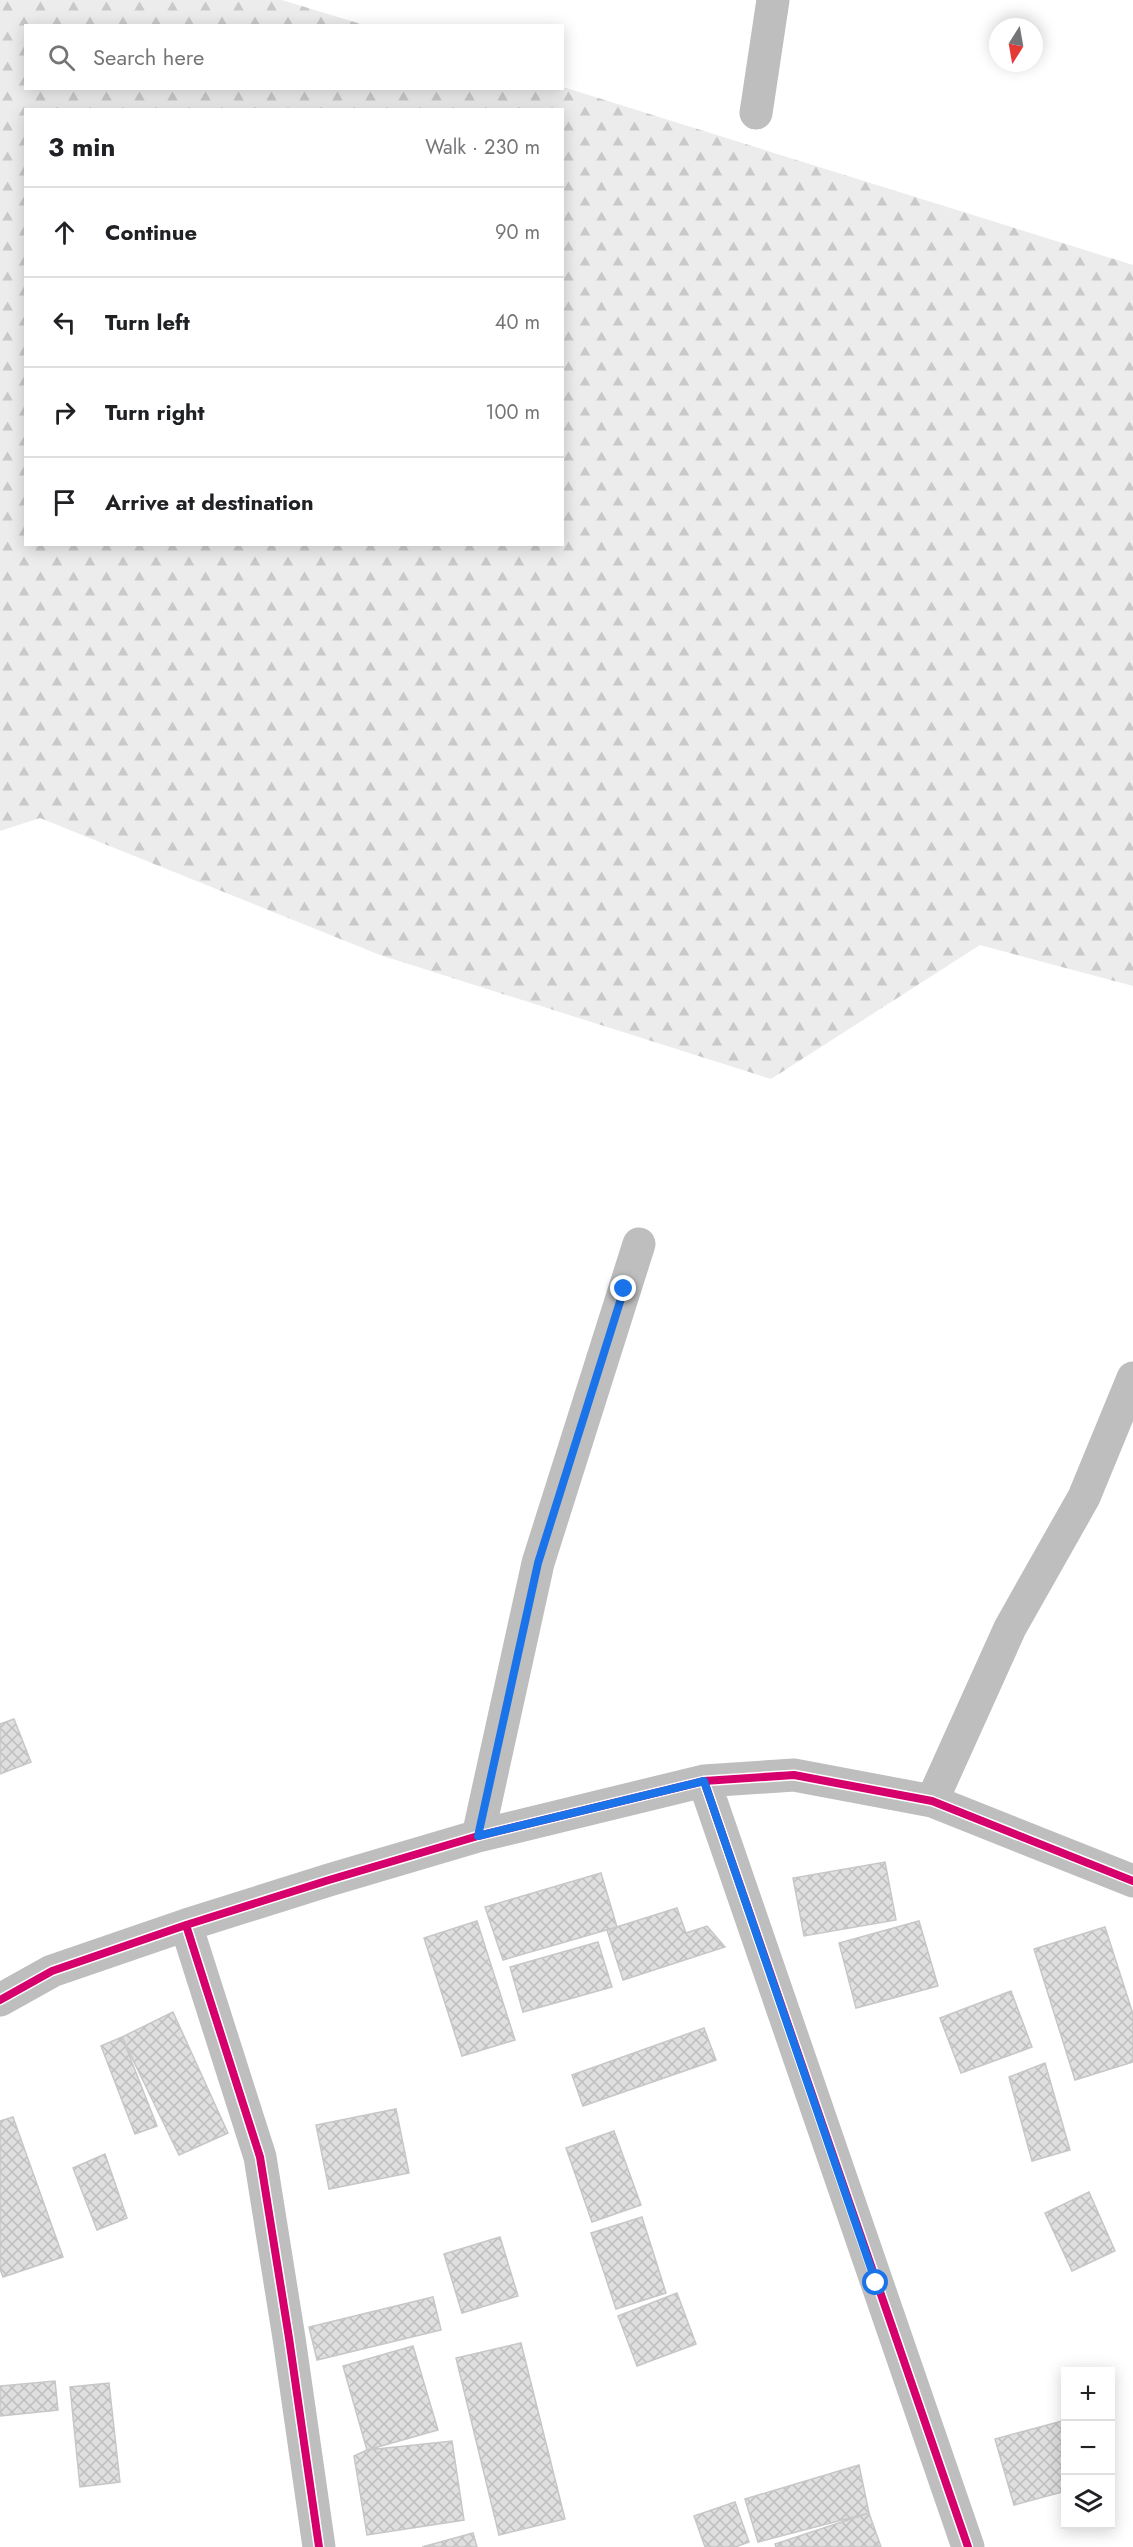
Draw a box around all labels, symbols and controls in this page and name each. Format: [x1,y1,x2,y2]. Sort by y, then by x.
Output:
north arrow [989,18,1043,72]
search box [24,24,564,90]
icon: search [45,41,78,74]
text: Search here [93,41,204,73]
text: 3 min [48,128,115,166]
text: Walk · 230 m [425,133,540,162]
icon: ahead [48,216,81,249]
text: Continue [105,216,197,248]
text: 90 m [495,218,540,247]
icon: left [48,306,81,339]
text: Turn left [105,306,190,338]
text: 40 m [495,308,540,337]
icon: right [48,396,81,429]
text: Turn right [105,396,205,428]
text: 100 m [485,398,540,427]
icon: arrive [48,486,81,519]
text: Arrive at destination [105,486,314,518]
route end [610,1275,636,1301]
route start [862,2269,888,2295]
map controls [1061,2367,1115,2529]
button: + [1061,2367,1115,2421]
button: − [1061,2421,1115,2475]
button: layers [1061,2475,1115,2529]

